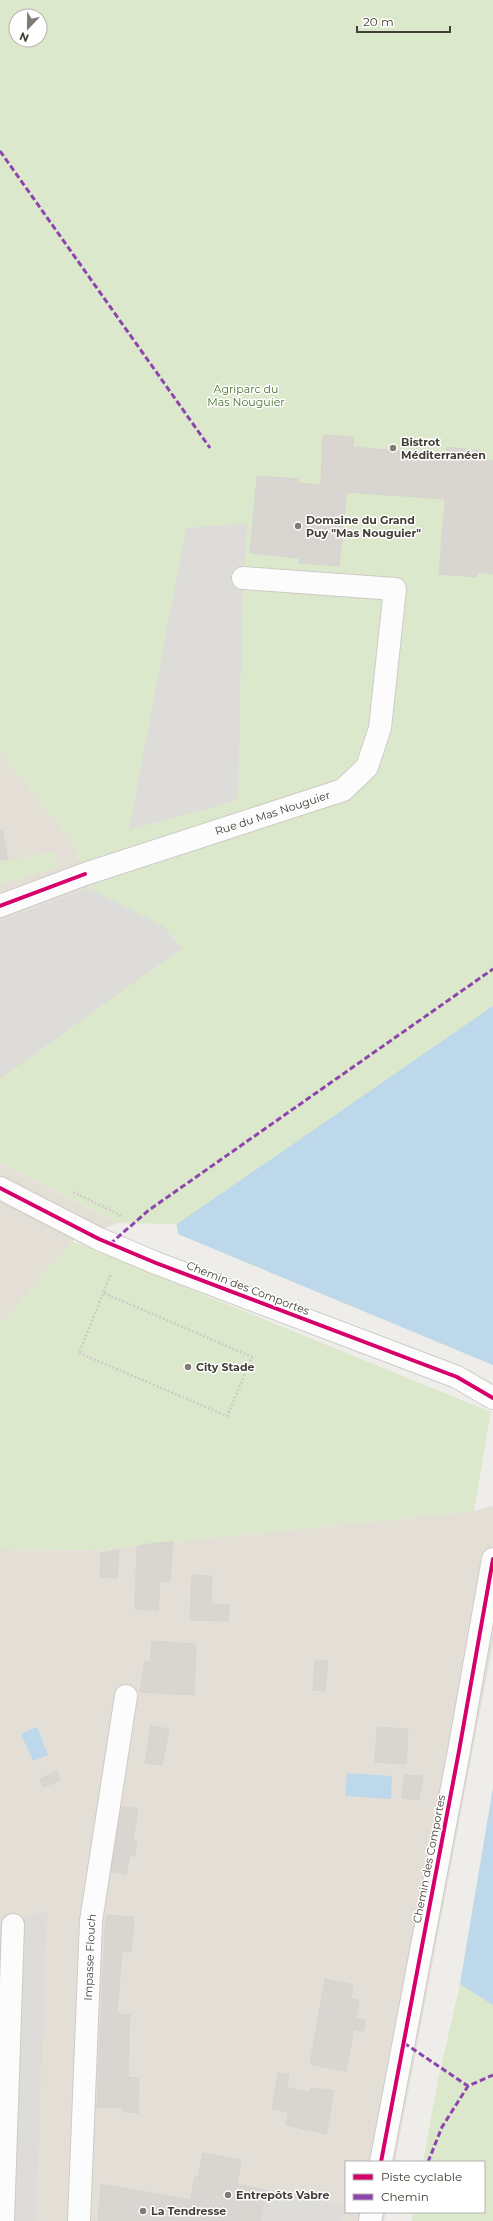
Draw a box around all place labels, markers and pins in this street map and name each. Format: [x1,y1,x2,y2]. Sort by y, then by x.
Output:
place label: Bistrot Méditerranéen [401,435,486,462]
marker: Bistrot Méditerranéen [388,443,398,453]
place label: Domaine du Grand Puy "Mas Nouguier" [306,513,421,540]
marker: Domaine du Grand Puy "Mas Nouguier" [293,521,303,531]
place label: City Stade [196,1360,255,1374]
marker: City Stade [183,1362,193,1372]
place label: Entrepôts Vabre [236,2188,330,2202]
marker: Entrepôts Vabre [223,2190,233,2200]
place label: La Tendresse [151,2204,226,2218]
marker: La Tendresse [138,2206,148,2216]

